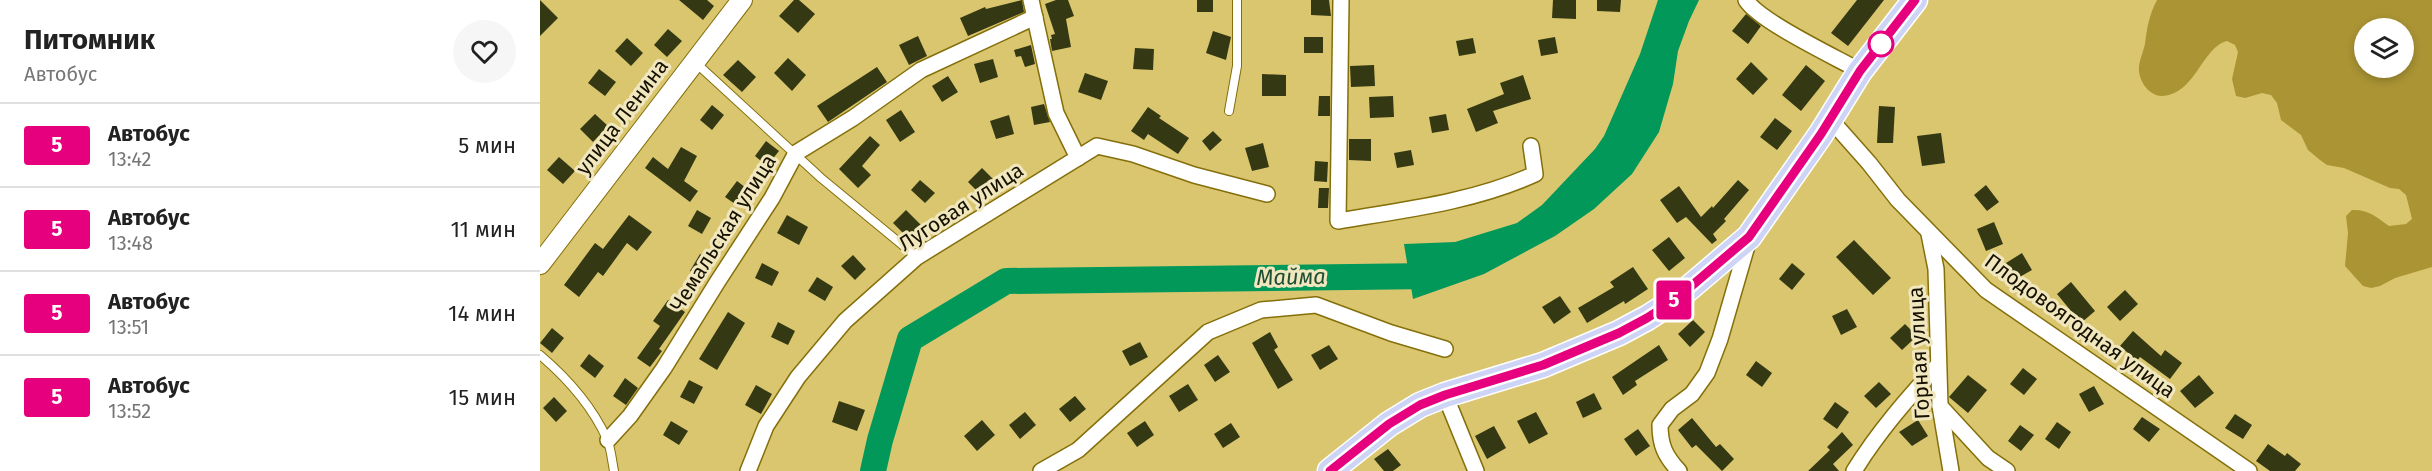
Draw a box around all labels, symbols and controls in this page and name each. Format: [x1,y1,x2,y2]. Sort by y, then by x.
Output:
map controls [2354,18,2414,78]
button: layers [2354,18,2414,78]
button: heart [453,20,516,83]
text: Питомник [24,23,155,56]
unlabelled marker [1868,31,1894,57]
street label: улица Ленина [570,54,674,180]
text: Автобус [24,62,97,86]
text: Автобус [108,120,190,147]
text: 5 [51,132,63,158]
text: 5 мин [458,132,516,159]
text: 13:42 [108,147,151,171]
street label: Чемальская улица [664,150,782,316]
street label: Луговая улица [894,157,1028,257]
text: Автобус [108,204,190,231]
text: 5 [51,216,63,242]
text: 11 мин [450,216,516,243]
text: 13:48 [108,231,153,255]
street label: Плодовоягодная улица [1980,248,2180,404]
water label: Майма [1256,263,1326,291]
line badge: 5 [1654,280,1694,320]
street label: Горная улица [1903,286,1935,420]
text: 5 [1668,287,1680,313]
text: Автобус [108,288,190,315]
text: 5 [51,300,63,326]
text: 14 мин [448,300,516,327]
text: 13:51 [108,315,149,339]
text: Автобус [108,372,190,399]
text: 5 [51,384,63,410]
text: 15 мин [449,384,516,411]
text: 13:52 [108,399,151,423]

